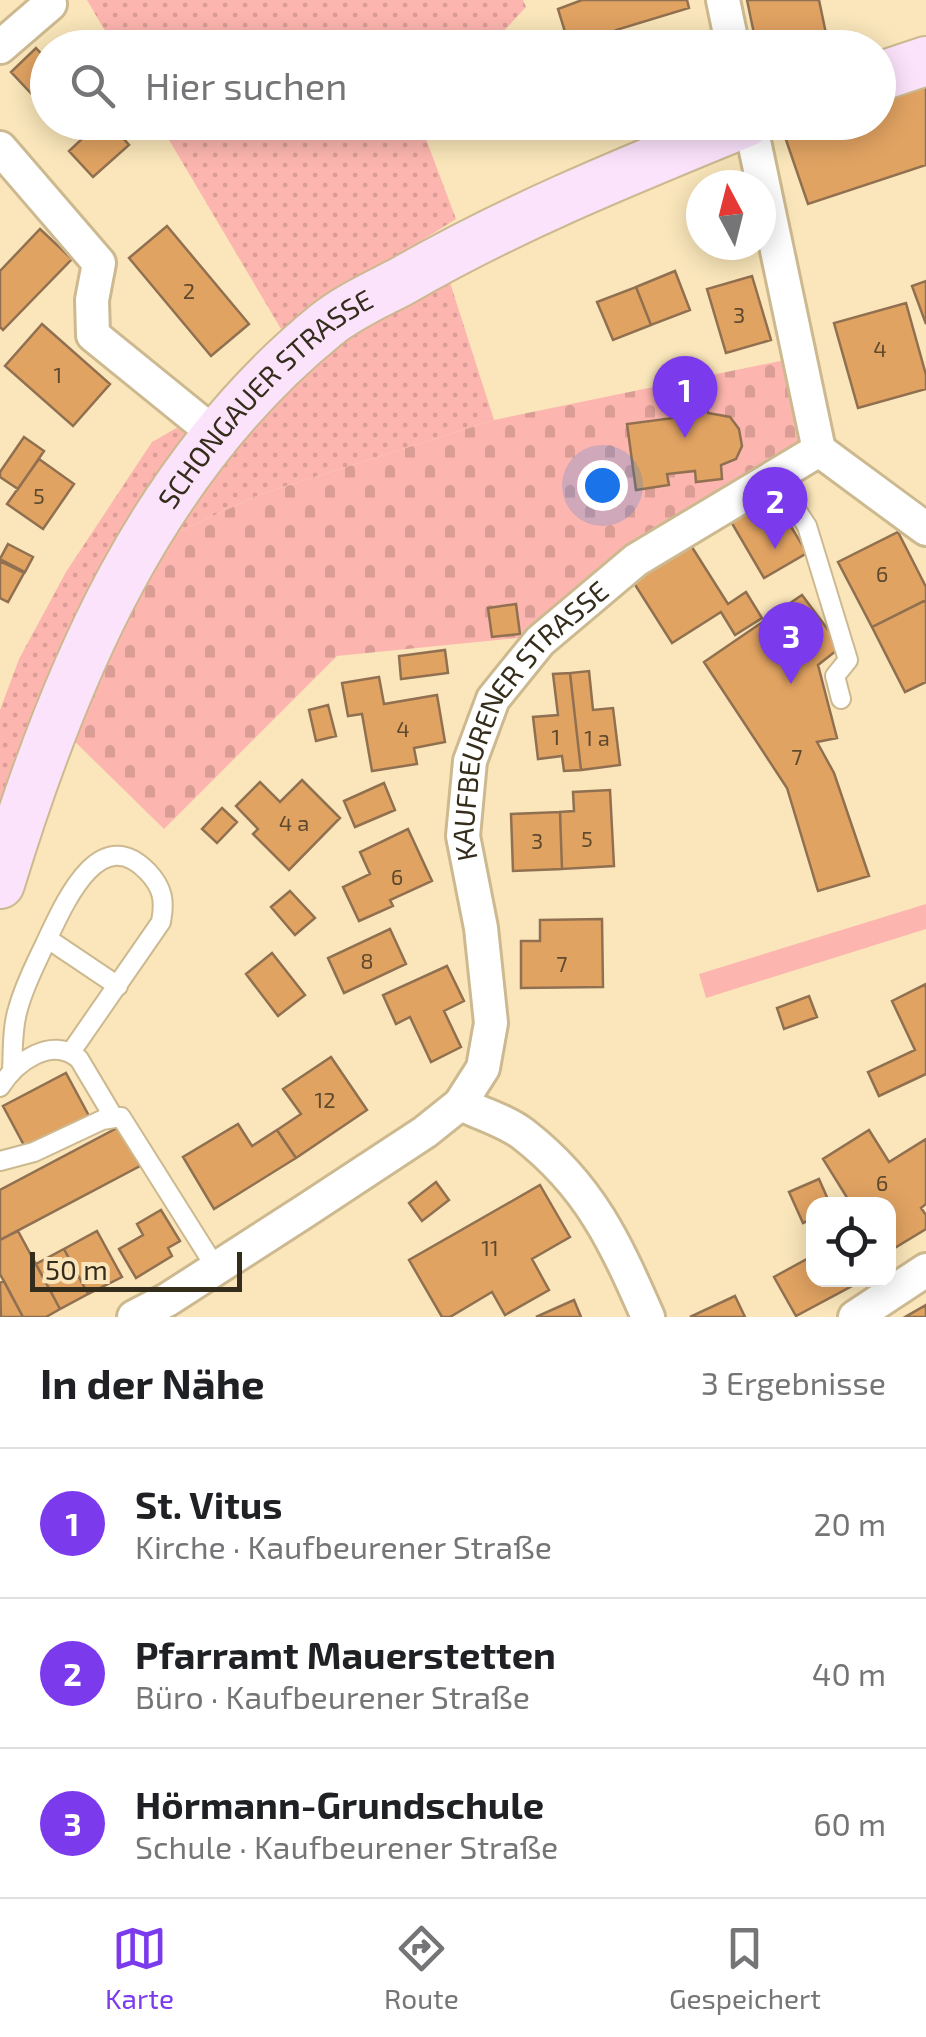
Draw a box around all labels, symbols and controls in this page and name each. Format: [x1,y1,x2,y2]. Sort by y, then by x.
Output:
search box [30,30,896,140]
icon: search [65,58,120,113]
text: Hier suchen [145,62,347,108]
north arrow [686,170,776,260]
house number: 2 [183,277,195,303]
street label: SCHONGAUER STRASSE [150,281,378,514]
house number: 3 [733,301,745,327]
house number: 4 [873,335,887,361]
pin: 1 [652,356,718,438]
house number: 1 [54,361,62,387]
your location [577,460,628,511]
pin: 2 [742,466,808,549]
house number: 5 [33,482,45,508]
house number: 6 [876,560,888,586]
street label: KAUFBEURENER STRASSE [444,573,615,864]
pin: 3 [758,602,824,684]
house number: 4 [396,715,410,741]
house number: 1 [552,723,560,749]
house number: 1 a [584,724,610,750]
house number: 7 [791,743,803,769]
house number: 4 a [279,809,309,835]
house number: 5 [581,825,593,851]
house number: 3 [531,827,543,853]
house number: 6 [391,863,403,889]
house number: 8 [360,947,374,973]
house number: 7 [556,950,568,976]
house number: 12 [314,1086,336,1112]
house number: 6 [876,1169,888,1195]
map controls [806,1197,896,1287]
button: locate [806,1197,896,1287]
house number: 11 [481,1234,499,1260]
scale bar [30,1247,242,1292]
text: 50 m [45,1252,108,1286]
text: In der Nähe [40,1357,265,1407]
text: 3 Ergebnisse [701,1363,886,1401]
text: St. Vitus [135,1481,282,1527]
text: 1 [66,1504,79,1542]
text: 20 m [814,1504,886,1542]
text: Kirche · Kaufbeurener Straße [135,1527,552,1565]
text: Pfarramt Mauerstetten [135,1631,556,1677]
text: 2 [63,1654,82,1692]
text: 40 m [812,1654,886,1692]
text: Büro · Kaufbeurener Straße [135,1677,530,1715]
text: Hörmann-Grundschule [135,1781,544,1827]
text: 3 [63,1804,82,1842]
text: 60 m [813,1804,886,1842]
text: Schule · Kaufbeurener Straße [135,1827,558,1865]
tab: Karte [105,1921,174,2015]
tab: Route [384,1921,459,2015]
tab: Gespeichert [669,1921,821,2015]

